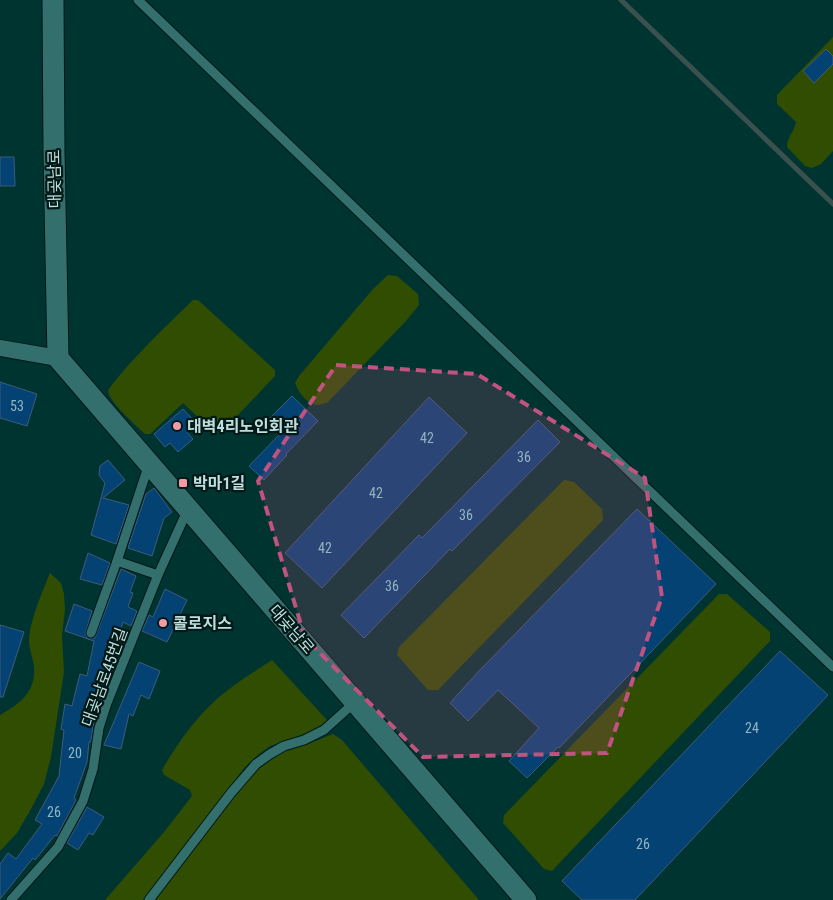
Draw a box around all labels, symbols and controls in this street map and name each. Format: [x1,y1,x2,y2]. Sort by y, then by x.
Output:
street label: 대곶남로 [44,149,65,209]
house number: 53 [10,398,24,414]
place label: 대벽4리노인회관 [187,417,298,436]
marker: 대벽4리노인회관 [171,420,183,432]
house number: 42 [420,430,434,446]
house number: 36 [517,449,531,465]
place label: 박마1길 [193,474,245,493]
marker: 박마1길 [177,477,189,489]
house number: 42 [369,485,383,501]
house number: 36 [459,507,473,523]
house number: 42 [318,540,332,556]
house number: 36 [385,578,399,594]
street label: 대곶남로 [265,601,318,658]
place label: 콜로지스 [173,614,232,633]
marker: 콜로지스 [157,617,169,629]
street label: 대곶남로45번길 [78,625,131,729]
house number: 24 [745,720,759,736]
house number: 20 [68,745,82,761]
house number: 26 [47,804,61,820]
house number: 26 [636,836,650,852]

